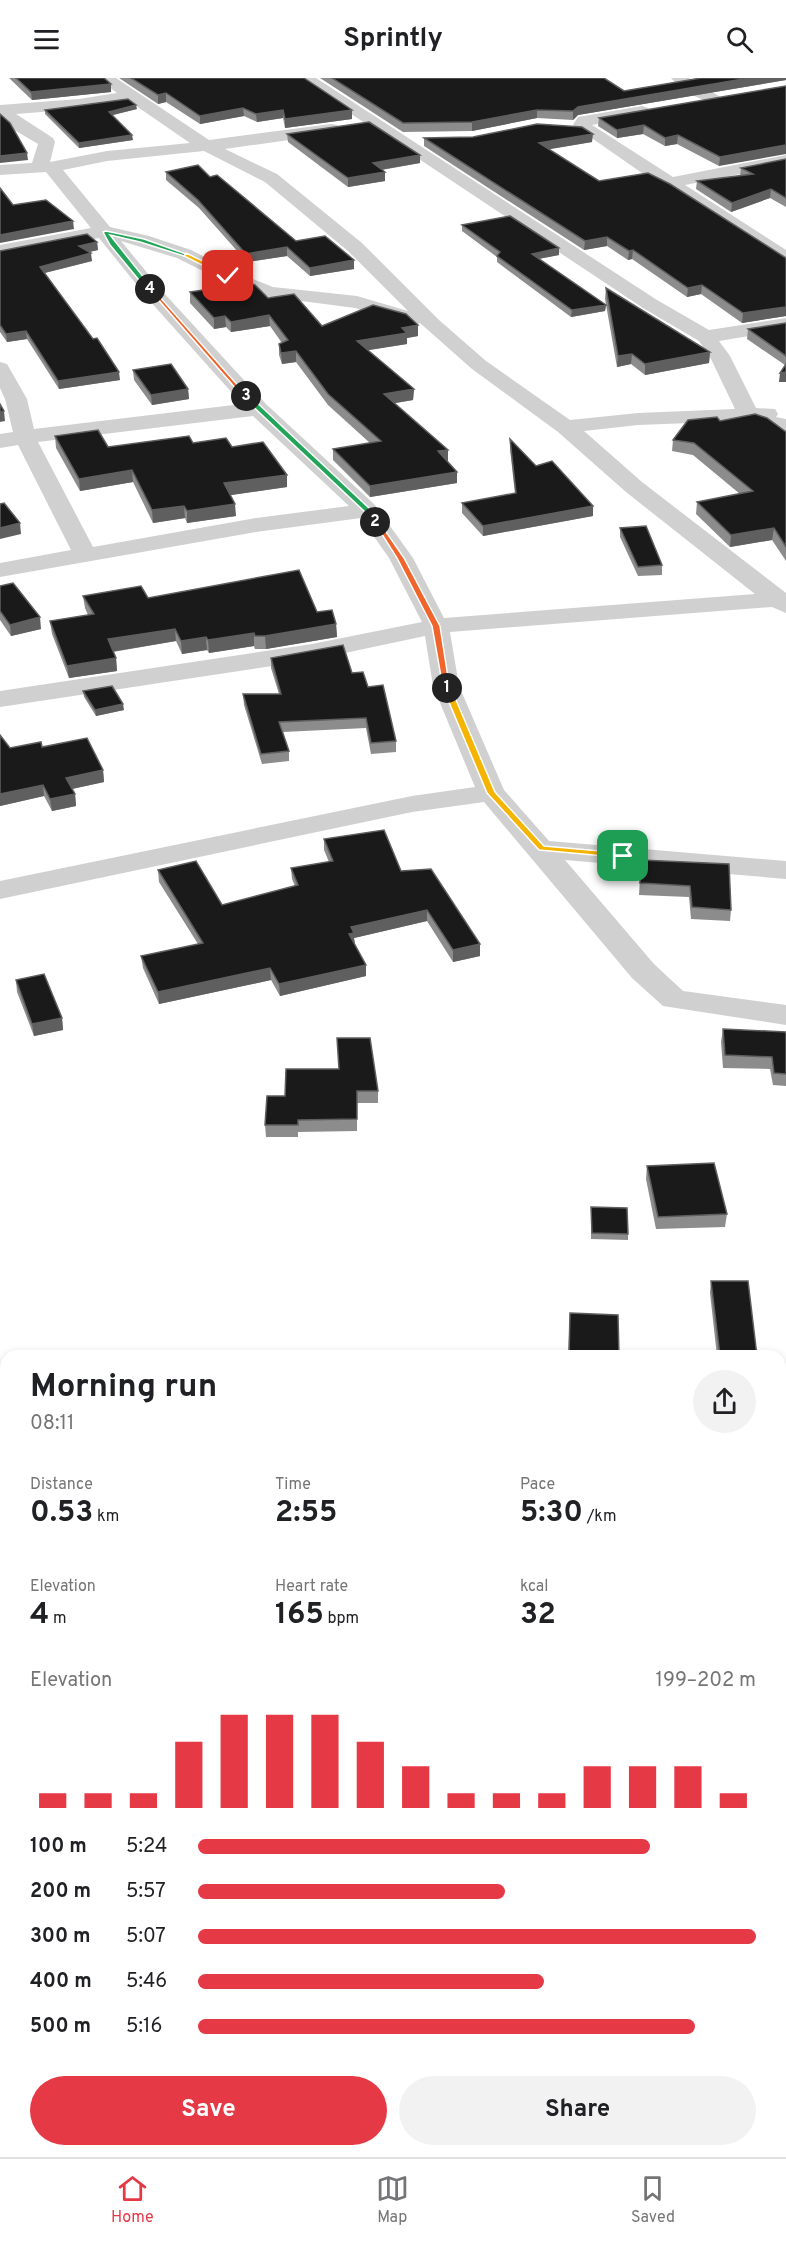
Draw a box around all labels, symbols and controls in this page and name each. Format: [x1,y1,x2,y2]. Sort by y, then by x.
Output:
text: Sprintly [343,22,443,56]
icon: menu [30,23,63,56]
icon: search [723,23,756,56]
pin [202,250,253,301]
icon: check [211,259,244,292]
pin: 4 [135,274,165,304]
text: 4 [145,279,155,299]
pin: 3 [231,381,261,411]
text: 3 [241,386,251,406]
pin: 2 [360,507,390,537]
text: 2 [370,512,380,532]
pin: 1 [432,673,462,703]
text: 1 [444,678,450,698]
pin [597,830,648,881]
icon: arrive [606,839,639,872]
text: Morning run [30,1367,217,1409]
button: share [693,1370,756,1433]
text: 08:11 [30,1411,74,1437]
text: Distance [30,1475,93,1495]
text: Time [275,1475,311,1495]
text: Pace [520,1475,555,1495]
text: 0.53 [30,1495,93,1532]
text: 2:55 [275,1495,337,1532]
text: 5:30 [520,1495,583,1532]
text: km [93,1507,119,1527]
text: /km [583,1507,616,1527]
text: Elevation [30,1577,96,1597]
text: Heart rate [275,1577,348,1597]
text: kcal [520,1577,548,1597]
text: 4 [30,1597,49,1634]
text: 165 [275,1597,324,1634]
text: 32 [520,1597,556,1634]
text: m [49,1609,67,1629]
text: bpm [324,1609,359,1629]
text: Elevation [30,1668,112,1694]
text: 199–202 m [656,1668,756,1694]
text: 100 m [30,1834,87,1860]
text: 5:24 [126,1834,167,1860]
text: 200 m [30,1879,91,1905]
text: 5:57 [126,1879,166,1905]
text: 300 m [30,1924,91,1950]
text: 5:07 [126,1924,166,1950]
text: 400 m [30,1969,92,1995]
text: 5:46 [126,1969,167,1995]
text: 500 m [30,2014,91,2040]
text: 5:16 [126,2014,162,2040]
button: Save [30,2076,387,2145]
button: Share [399,2076,756,2145]
tab: Home [111,2172,154,2228]
tab: Map [376,2172,409,2228]
tab: Saved [631,2172,675,2228]

